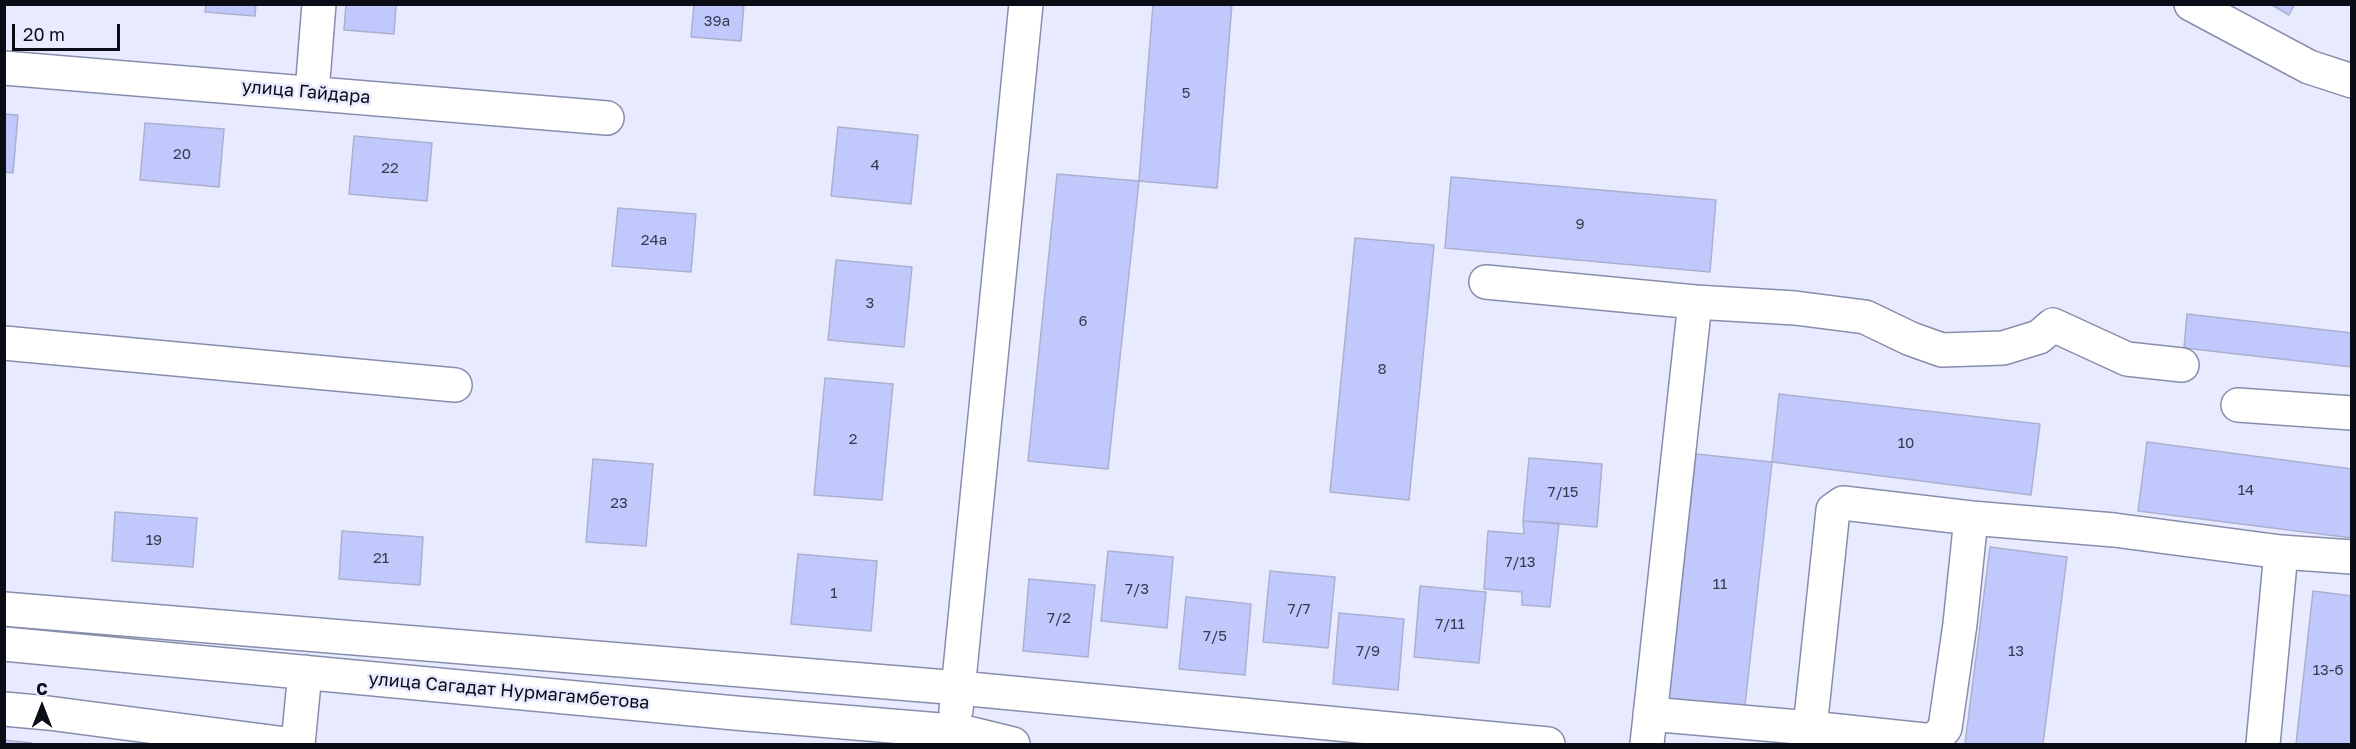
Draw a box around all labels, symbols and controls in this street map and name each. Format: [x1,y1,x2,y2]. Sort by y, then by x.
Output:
scale bar [15,12,123,50]
house number: 39а [704,12,730,30]
text: 20 m [23,23,65,45]
street label: улица Гайдара [241,76,371,108]
house number: 5 [1182,84,1190,102]
house number: 20 [173,145,191,163]
house number: 4 [870,156,880,174]
house number: 22 [381,159,399,177]
house number: 9 [1575,215,1585,233]
house number: 24а [641,231,667,249]
house number: 3 [866,294,874,312]
house number: 6 [1078,312,1088,330]
house number: 8 [1377,360,1387,378]
house number: 2 [849,430,857,448]
house number: 10 [1898,434,1914,452]
house number: 14 [2238,481,2254,499]
house number: 7/15 [1547,483,1579,501]
house number: 23 [610,494,628,512]
house number: 19 [146,531,162,549]
house number: 21 [373,549,389,567]
house number: 7/13 [1504,553,1536,571]
house number: 11 [1713,575,1727,593]
house number: 7/3 [1125,580,1149,598]
house number: 1 [830,584,838,602]
house number: 7/7 [1287,600,1311,618]
house number: 7/2 [1047,609,1071,627]
house number: 7/11 [1435,615,1465,633]
house number: 7/5 [1203,627,1227,645]
house number: 7/9 [1356,642,1380,660]
house number: 13 [2008,642,2024,660]
house number: 13-б [2313,661,2343,679]
street label: улица Сагадат Нурмагамбетова [368,668,650,714]
north arrow [12,677,72,737]
text: С [36,679,48,699]

